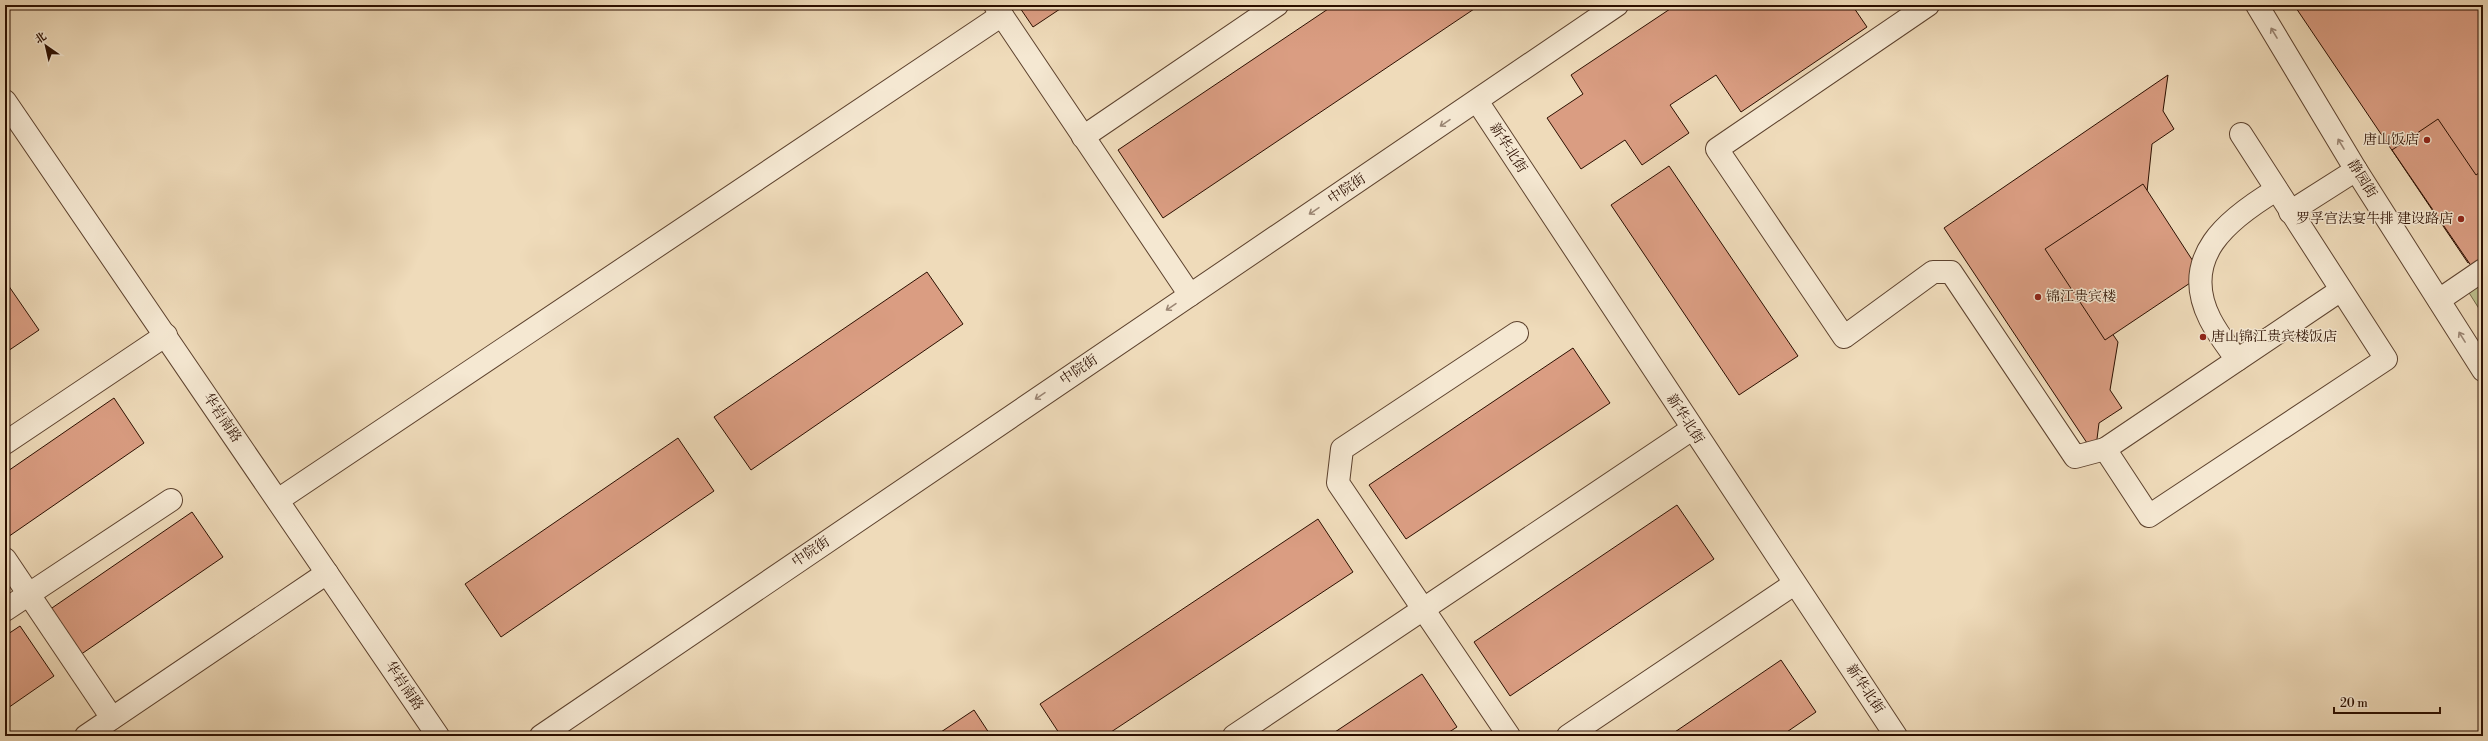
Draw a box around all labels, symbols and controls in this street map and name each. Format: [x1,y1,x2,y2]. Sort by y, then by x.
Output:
north arrow [26,26,66,66]
one-way arrow [2269,27,2277,39]
text: 北 [32,30,49,47]
one-way arrow [1439,119,1450,127]
street label: 新华北街 [1485,120,1531,176]
place label: 唐山饭店 [2363,131,2419,149]
marker: 唐山饭店 [2422,135,2432,145]
one-way arrow [2336,138,2344,150]
street label: 静园街 [2343,156,2381,202]
street label: 中院街 [1325,170,1369,208]
one-way arrow [1309,207,1320,215]
place label: 罗孚宫法宴牛排 建设路店 [2296,210,2453,228]
marker: 罗孚宫法宴牛排 建设路店 [2456,214,2466,224]
place label: 锦江贵宾楼 [2046,288,2116,306]
marker: 锦江贵宾楼 [2033,292,2043,302]
one-way arrow [1166,303,1177,311]
place label: 唐山锦江贵宾楼饭店 [2211,328,2337,346]
marker: 唐山锦江贵宾楼饭店 [2198,332,2208,342]
one-way arrow [2458,332,2466,343]
street label: 中院街 [1057,351,1101,389]
street label: 华岩南路 [199,390,245,446]
street label: 新华北街 [1662,391,1708,447]
one-way arrow [1035,392,1046,400]
street label: 中院街 [789,533,833,571]
street label: 华岩南路 [381,658,427,714]
street label: 新华北街 [1842,661,1888,717]
scale bar [2334,689,2440,715]
text: 20 m [2340,696,2368,711]

